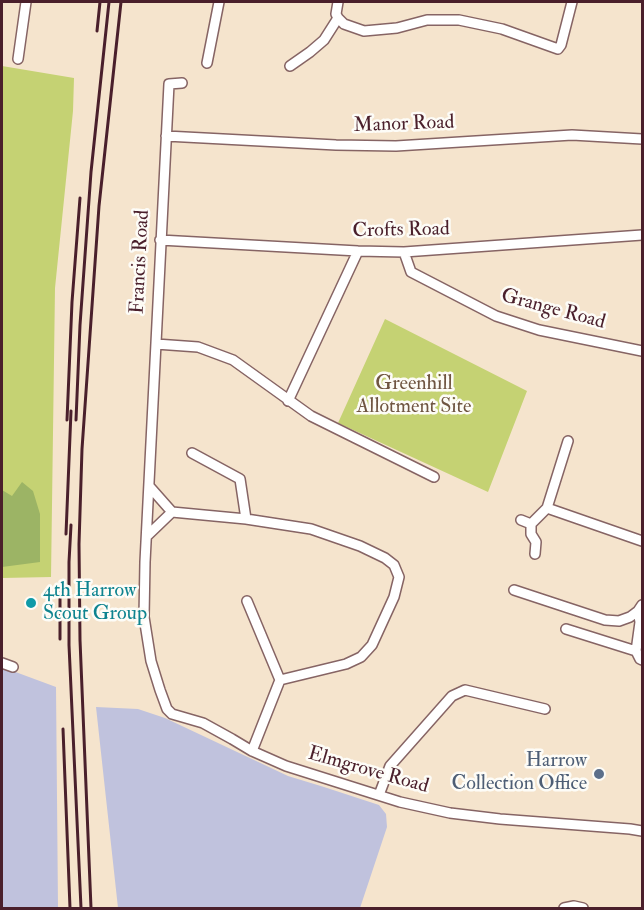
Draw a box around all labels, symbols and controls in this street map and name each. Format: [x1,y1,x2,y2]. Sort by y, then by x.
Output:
street label: Manor Road [353,111,455,139]
street label: Francis Road [126,209,156,315]
street label: Crofts Road [352,218,450,244]
street label: Grange Road [498,285,608,335]
park label: Greenhill Allotment Site [357,373,471,420]
place label: 4th Harrow Scout Group [43,580,147,627]
marker: 4th Harrow Scout Group [24,596,38,610]
street label: Elmgrove Road [305,742,431,800]
place label: Harrow Collection Office [452,750,587,797]
marker: Harrow Collection Office [592,767,606,781]

